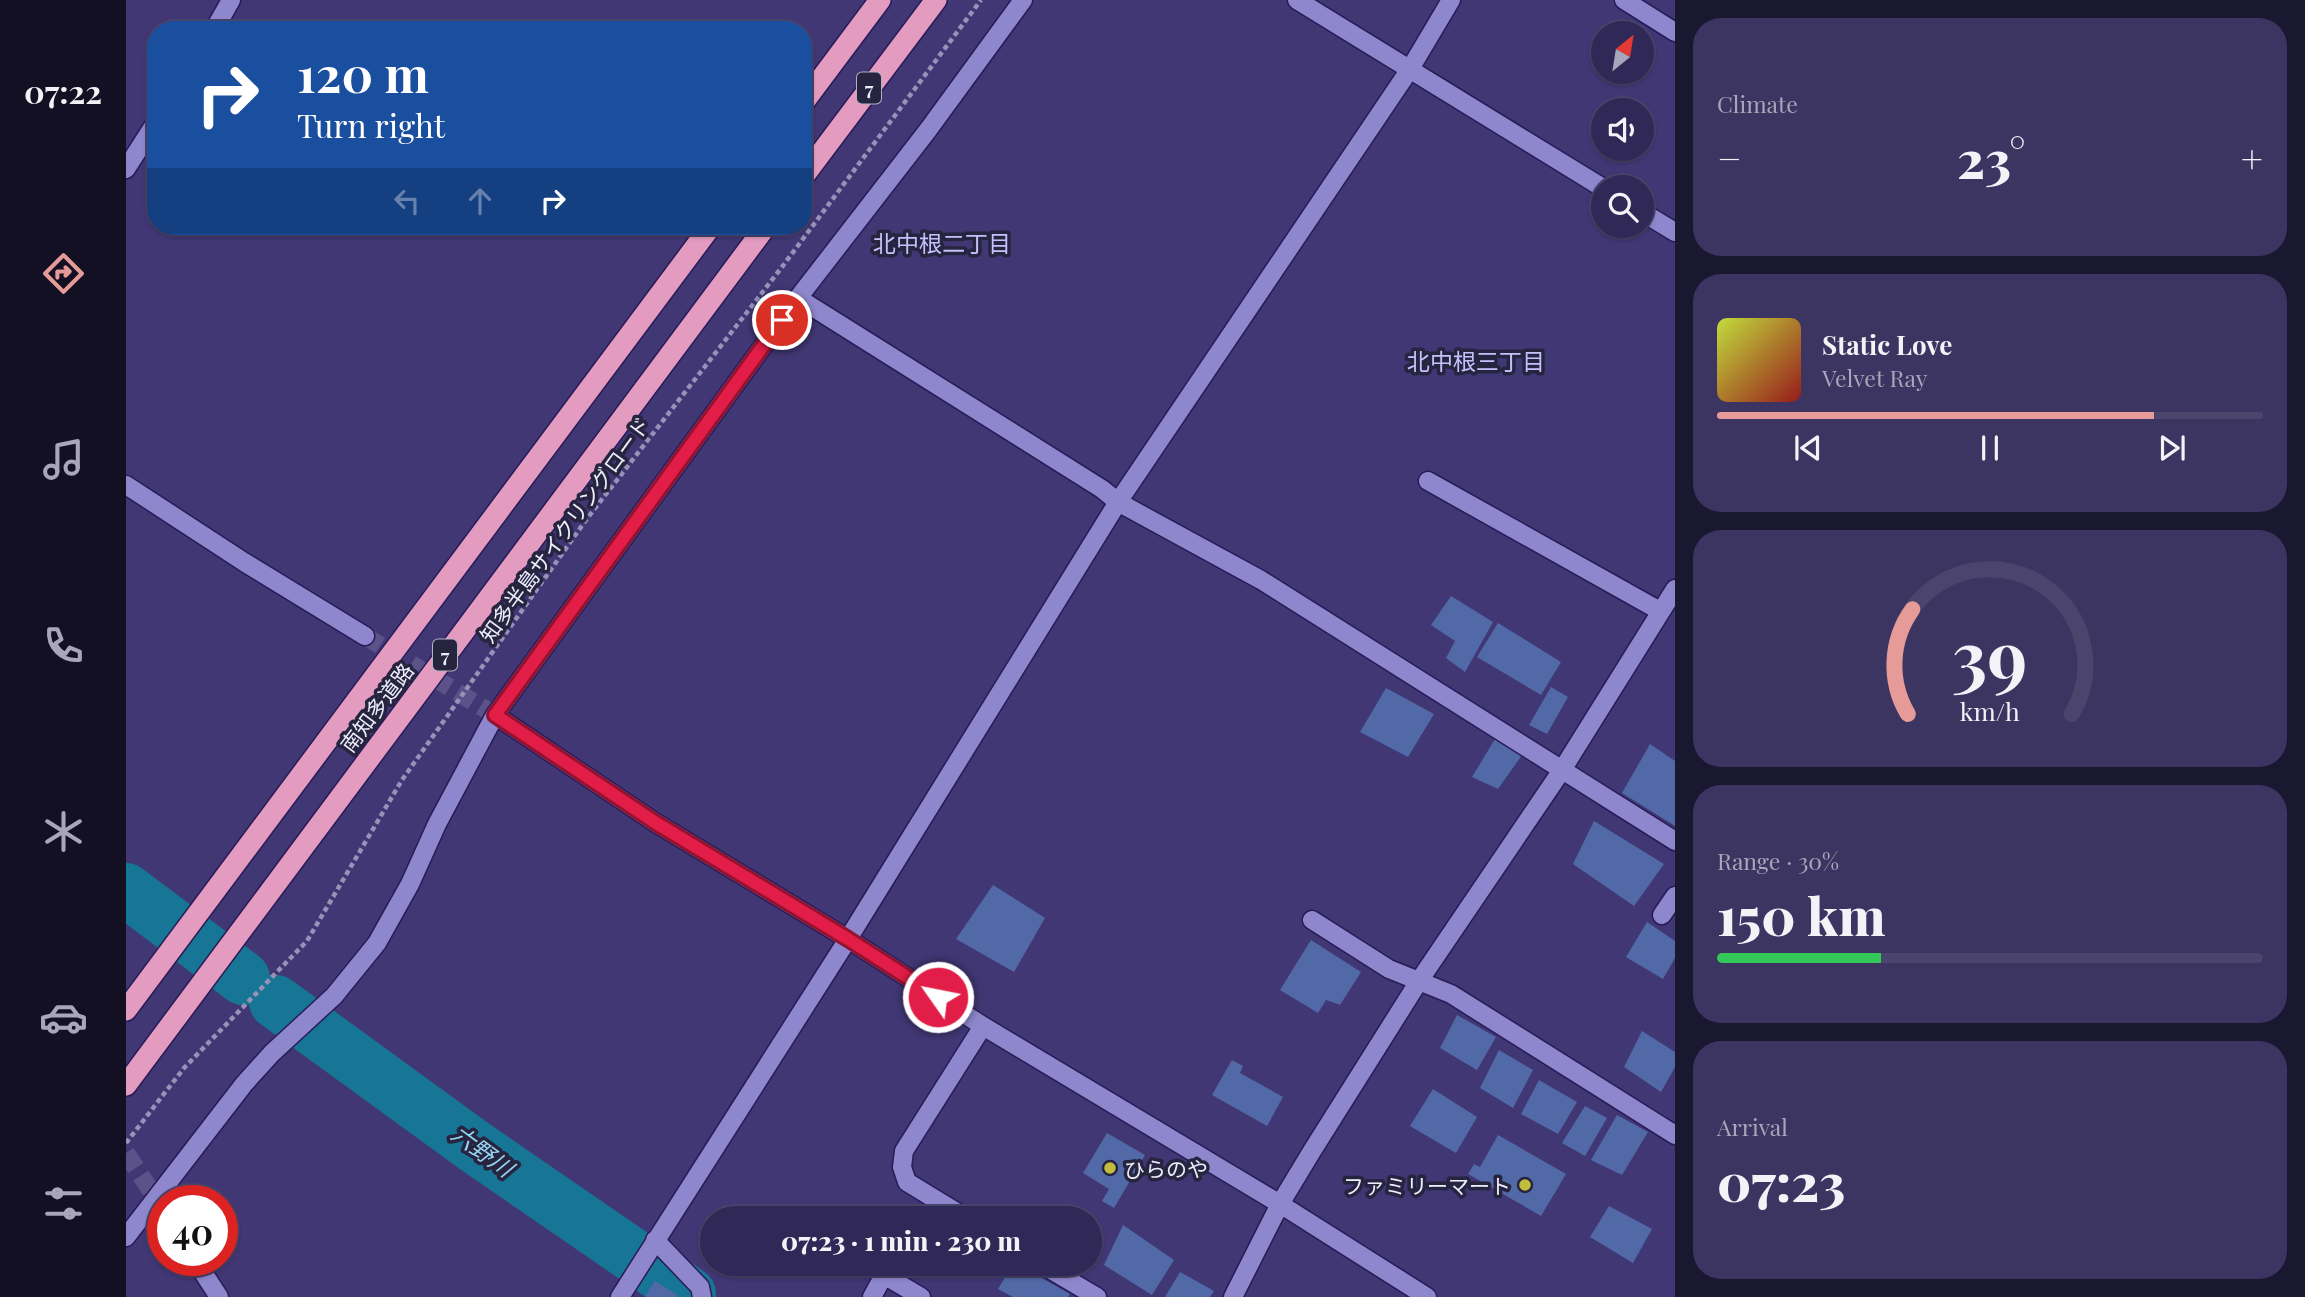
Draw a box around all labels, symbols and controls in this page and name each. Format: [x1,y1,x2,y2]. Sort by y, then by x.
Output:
north arrow [1591,21,1654,84]
map controls [1591,21,1654,238]
text: 120 m [297,40,429,105]
icon: right [182,49,273,140]
text: 07:22 [24,69,102,112]
road number: 7 [857,72,881,104]
text: Climate [1717,88,1798,119]
button: sound [1591,98,1654,161]
text: Turn right [297,103,445,146]
text: 23° [1957,123,2025,192]
text: − [1717,132,1742,183]
text: + [2241,132,2263,183]
button: search [1591,175,1654,238]
icon: left [388,182,426,220]
icon: ahead [461,182,499,220]
icon: right [534,182,572,220]
district label: 北中根二丁目 [873,227,1011,258]
icon: directions [39,249,88,298]
pin [752,290,812,350]
icon: arrive [763,301,801,339]
text: Static Love [1822,327,1952,362]
district label: 北中根三丁目 [1407,345,1545,376]
text: Velvet Ray [1822,362,1927,393]
street label: 知多半島サイクリングロード [473,411,655,647]
icon: previous [1789,429,1827,467]
icon: pause [1971,429,2009,467]
icon: next [2153,429,2191,467]
icon: music [39,435,88,484]
text: 39 [1952,606,2028,703]
icon: phone [39,621,88,670]
road number: 7 [433,640,457,670]
street label: 南知多道路 [333,657,419,757]
text: km/h [1960,694,2020,727]
icon: climate [39,807,88,856]
text: Range · 30% [1717,845,1839,876]
text: 150 km [1717,880,1885,949]
position arrow [901,960,975,1034]
icon: car [39,993,88,1042]
text: Arrival [1717,1111,1788,1142]
water label: 六野川 [446,1117,522,1185]
text: 07:23 [1717,1146,1845,1215]
place label: ひらのや [1124,1154,1208,1182]
marker: ひらのや [1102,1160,1118,1176]
place label: ファミリーマート [1343,1171,1511,1199]
marker: ファミリーマート [1517,1177,1533,1193]
icon: filters [39,1179,88,1228]
speed limit sign: 40 [147,1185,238,1276]
text: 07:23 · 1 min · 230 m [781,1223,1021,1258]

